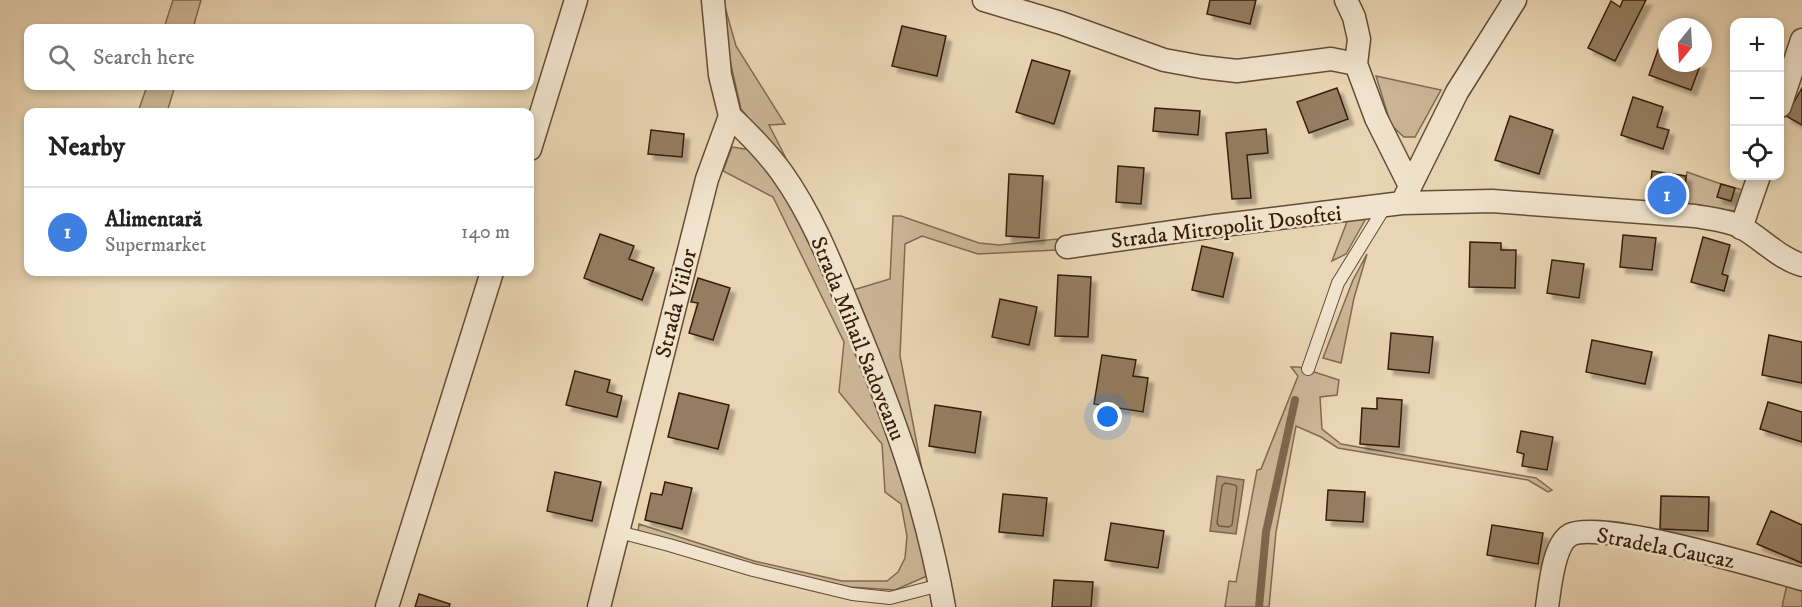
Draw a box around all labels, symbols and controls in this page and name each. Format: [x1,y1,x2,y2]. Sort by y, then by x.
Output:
north arrow [1658,18,1712,72]
map controls [1730,18,1784,180]
button: + [1730,18,1784,72]
search box [24,24,534,90]
icon: search [45,41,78,74]
text: Search here [93,44,195,71]
button: − [1730,72,1784,126]
button: locate [1730,126,1784,180]
text: Nearby [48,131,125,164]
pin: 1 [1648,172,1686,218]
street label: Strada Mitropolit Dosoftei [1109,200,1343,255]
text: Alimentară [105,206,202,233]
text: 1 [64,220,71,245]
text: 140 m [461,220,510,245]
text: Supermarket [105,233,206,258]
street label: Strada Mihail Sadoveanu [804,233,911,444]
street label: Strada Viilor [650,245,703,361]
your location [1093,402,1122,431]
street label: Stradela Caucaz [1595,522,1737,575]

